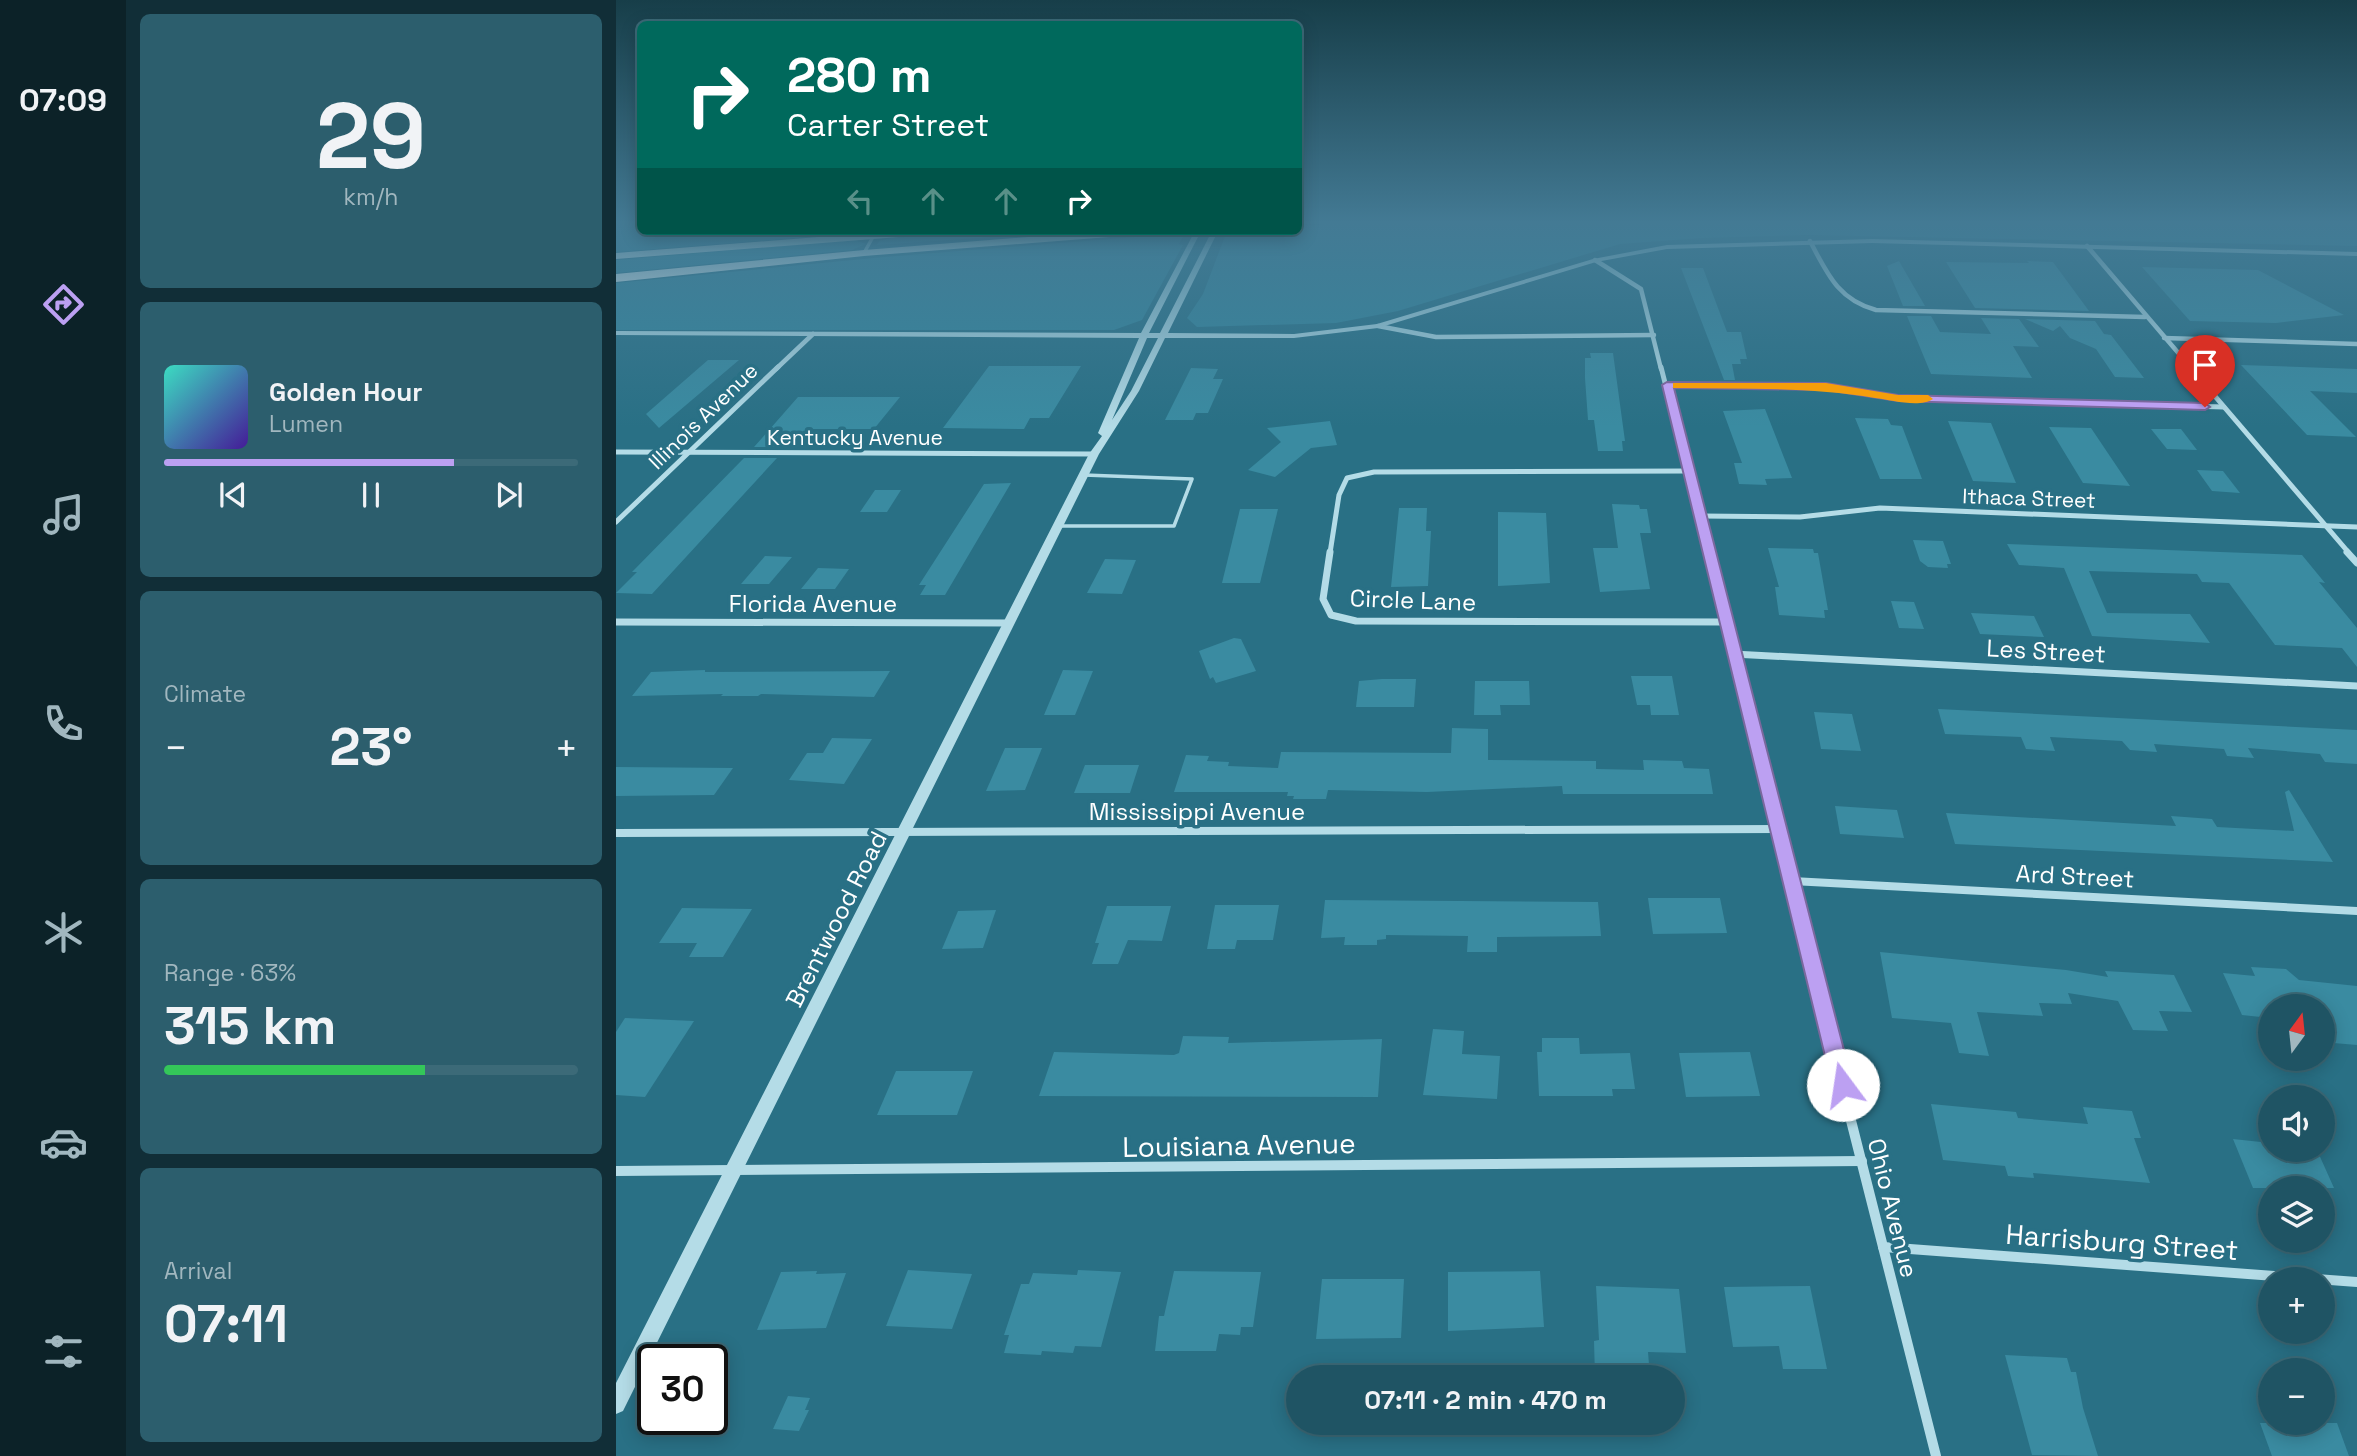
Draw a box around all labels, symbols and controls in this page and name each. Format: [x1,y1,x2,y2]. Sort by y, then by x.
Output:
text: 280 m [787,44,932,106]
icon: right [672,49,763,140]
text: 29 [316,78,426,195]
text: 07:09 [19,80,107,120]
text: Carter Street [787,105,989,145]
text: km/h [344,182,398,212]
icon: left [841,182,879,220]
icon: ahead [914,182,952,220]
icon: ahead [987,182,1025,220]
icon: right [1060,182,1098,220]
icon: directions [39,280,88,329]
pin [2175,335,2235,407]
icon: arrive [2186,346,2224,384]
street label: Illinois Avenue [643,357,763,475]
text: Golden Hour [269,375,423,409]
text: Lumen [269,409,343,439]
street label: Kentucky Avenue [767,424,943,451]
icon: previous [214,476,252,514]
icon: pause [352,476,390,514]
icon: next [490,476,528,514]
street label: Ithaca Street [1962,482,2096,514]
icon: music [39,490,88,539]
street label: Circle Lane [1349,582,1477,618]
street label: Florida Avenue [729,588,897,619]
street label: Les Street [1986,632,2106,670]
text: Climate [164,679,246,709]
icon: phone [39,699,88,748]
text: 23° [330,714,413,780]
text: − [164,724,188,772]
text: + [554,724,578,772]
street label: Mississippi Avenue [1089,796,1305,827]
street label: Brentwood Road [778,826,894,1012]
street label: Ard Street [2015,857,2135,895]
icon: climate [39,908,88,957]
text: Range · 63% [164,958,296,988]
text: 315 km [164,993,336,1059]
north arrow [2258,994,2334,1071]
map controls [2258,994,2335,1435]
position arrow [1806,1048,1880,1122]
button: sound [2258,1085,2335,1162]
icon: car [39,1118,88,1167]
street label: Louisiana Avenue [1122,1125,1356,1165]
street label: Ohio Avenue [1861,1135,1925,1281]
button: layers [2258,1176,2335,1253]
street label: Harrisburg Street [2004,1216,2240,1268]
text: Arrival [164,1256,232,1286]
button: + [2258,1267,2335,1344]
text: 07:11 [164,1291,288,1357]
icon: filters [39,1327,88,1376]
speed limit sign: 30 [637,1344,728,1435]
button: − [2258,1358,2335,1435]
text: 07:11 · 2 min · 470 m [1364,1383,1607,1417]

